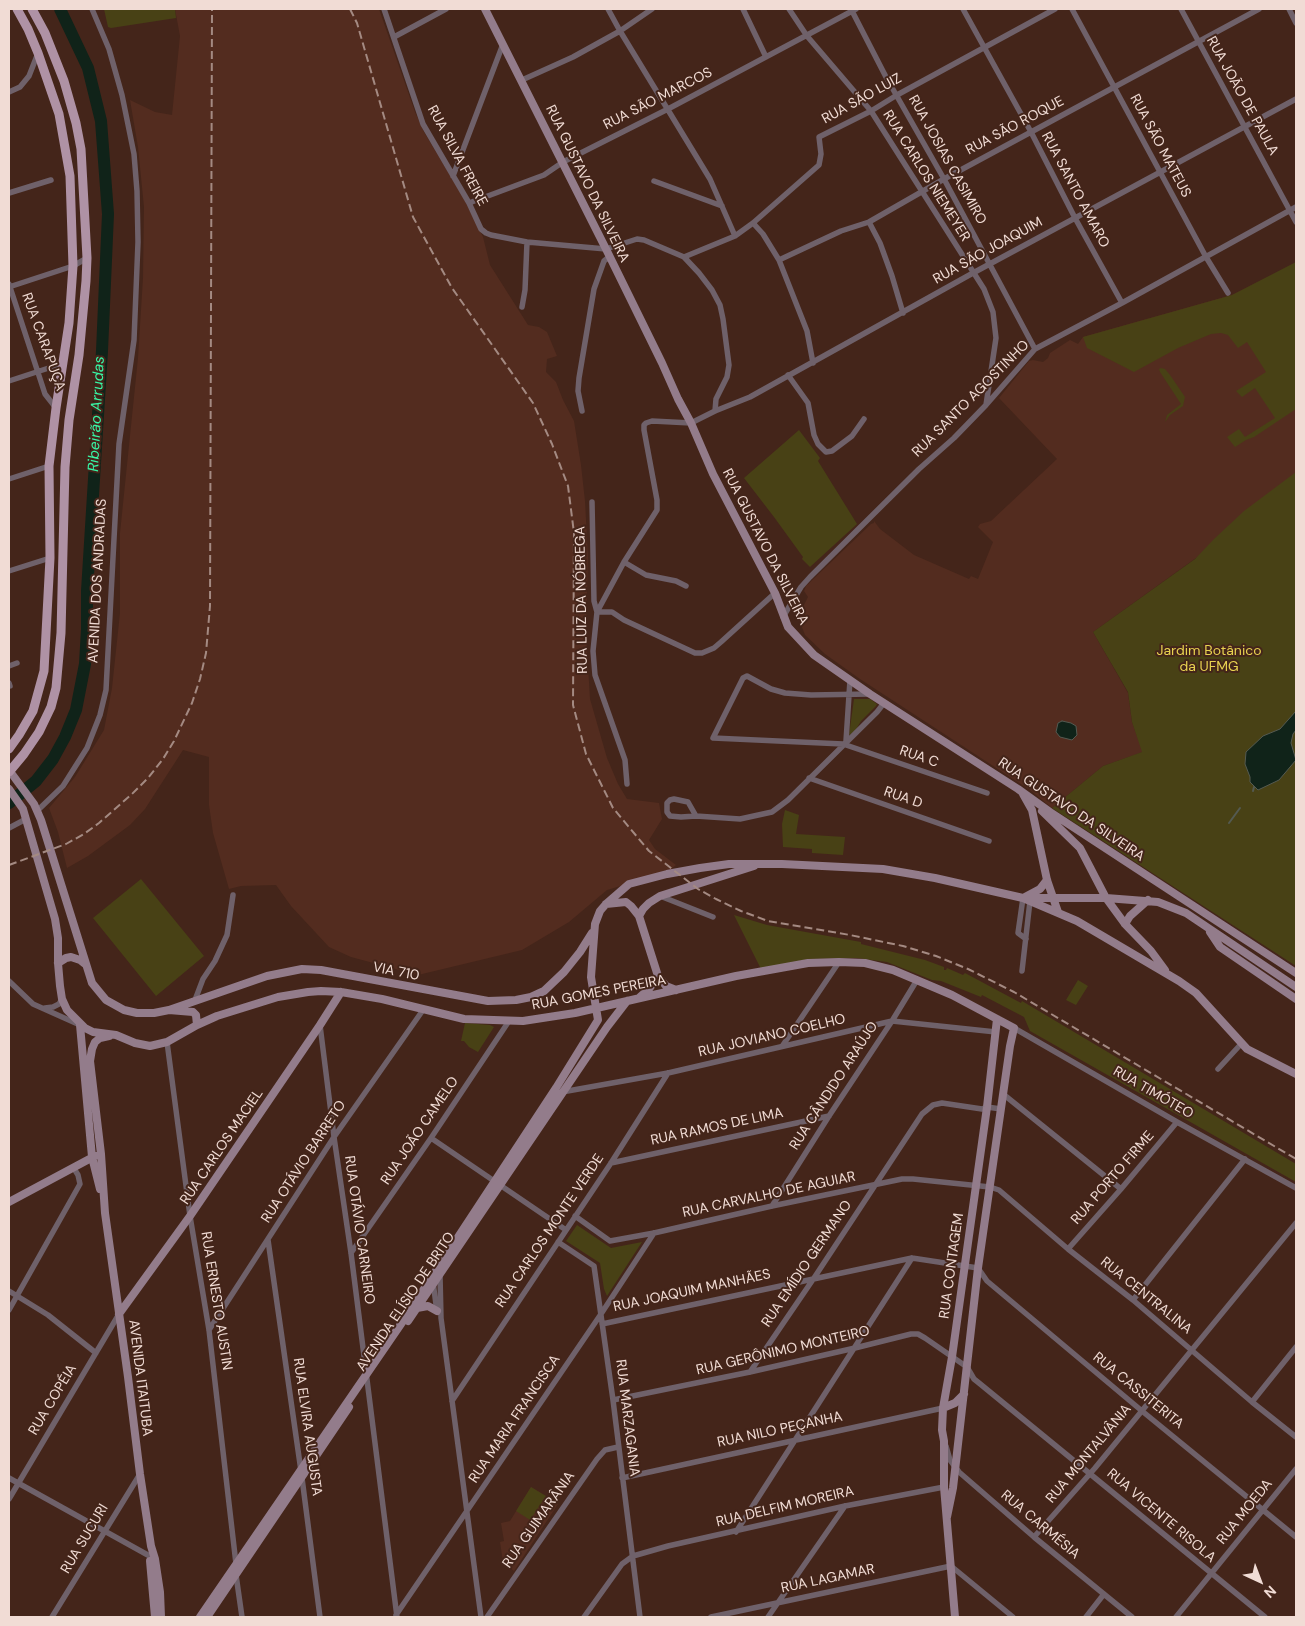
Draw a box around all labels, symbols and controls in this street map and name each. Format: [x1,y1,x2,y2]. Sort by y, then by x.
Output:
street label: RUA JOÃO DE PAULA [1202,34,1282,158]
street label: RUA SÃO MARCOS [601,64,715,134]
street label: RUA SÃO LUIZ [819,70,905,128]
street label: RUA SÃO MATEUS [1126,91,1194,201]
street label: RUA JOSIAS CASIMIRO [904,92,990,228]
street label: RUA SÃO ROQUE [963,93,1067,159]
street label: RUA GUSTAVO DA SILVEIRA [541,102,633,266]
street label: RUA SILVA FREIRE [423,103,491,209]
street label: RUA CARLOS NIEMEYER [879,107,973,245]
street label: RUA SANTO AMARO [1037,129,1113,251]
street label: RUA SÃO JOAQUIM [930,214,1046,288]
street label: RUA CARAPUÇA [17,291,69,393]
street label: RUA SANTO AGOSTINHO [909,337,1033,461]
water label: Ribeirão Arrudas [85,356,109,472]
street label: RUA GUSTAVO DA SILVEIRA [718,466,812,628]
street label: AVENIDA DOS ANDRADAS [85,498,111,664]
street label: RUA LUIZ DA NÓBREGA [572,526,592,674]
park label: Jardim Botânico da UFMG [1156,643,1262,676]
street label: RUA C [897,743,941,771]
street label: RUA GUSTAVO DA SILVEIRA [995,755,1147,865]
street label: RUA D [881,784,925,812]
street label: VIA 710 [371,959,421,985]
street label: RUA GOMES PEREIRA [531,972,667,1014]
street label: RUA JOVIANO COELHO [697,1011,847,1061]
street label: RUA CÂNDIDO ARAÚJO [786,1019,882,1153]
street label: RUA TIMÓTEO [1110,1063,1196,1123]
street label: RUA JOÃO CAMELO [378,1074,462,1188]
street label: RUA CARLOS MACIEL [177,1086,267,1208]
street label: RUA OTÁVIO BARRETO [258,1098,350,1226]
street label: RUA RAMOS DE LIMA [649,1105,785,1149]
street label: RUA PORTO FIRME [1068,1128,1158,1228]
street label: RUA CARLOS MONTE VERDE [492,1151,608,1311]
street label: RUA OTÁVIO CARNEIRO [340,1155,378,1305]
street label: RUA CARVALHO DE AGUIAR [681,1168,857,1222]
street label: RUA EMÍDIO GERMANO [758,1198,856,1330]
street label: RUA CONTAGEM [936,1212,968,1320]
street label: AVENIDA ELÍSIO DE BRITO [353,1229,459,1375]
street label: RUA ERNESTO AUSTIN [197,1230,235,1372]
street label: RUA CENTRALINA [1097,1254,1195,1338]
street label: RUA JOAQUIM MANHÃES [612,1266,772,1316]
street label: AVENIDA ITAITUBA [125,1319,155,1437]
street label: RUA GERÔNIMO MONTEIRO [695,1323,871,1379]
street label: RUA CASSITERITA [1089,1349,1187,1433]
street label: RUA MARIA FRANCISCA [466,1352,564,1486]
street label: RUA ELVIRA AUGUSTA [289,1357,325,1497]
street label: RUA MARZAGANIA [611,1358,643,1478]
street label: RUA COPÉIA [25,1362,81,1438]
street label: RUA MONTALVÂNIA [1043,1401,1135,1507]
street label: RUA NILO PEÇANHA [716,1409,844,1451]
street label: RUA VICENTE RISOLA [1103,1466,1219,1566]
street label: RUA GUIMARÂNIA [499,1468,579,1572]
street label: RUA MOEDA [1214,1476,1276,1548]
street label: RUA DELFIM MOREIRA [714,1483,856,1531]
street label: RUA CARMÉSIA [997,1487,1083,1563]
street label: RUA SUCURI [58,1501,112,1577]
north arrow [1235,1556,1285,1606]
street label: RUA LAGAMAR [780,1561,876,1597]
text: N [1260,1582,1280,1602]

